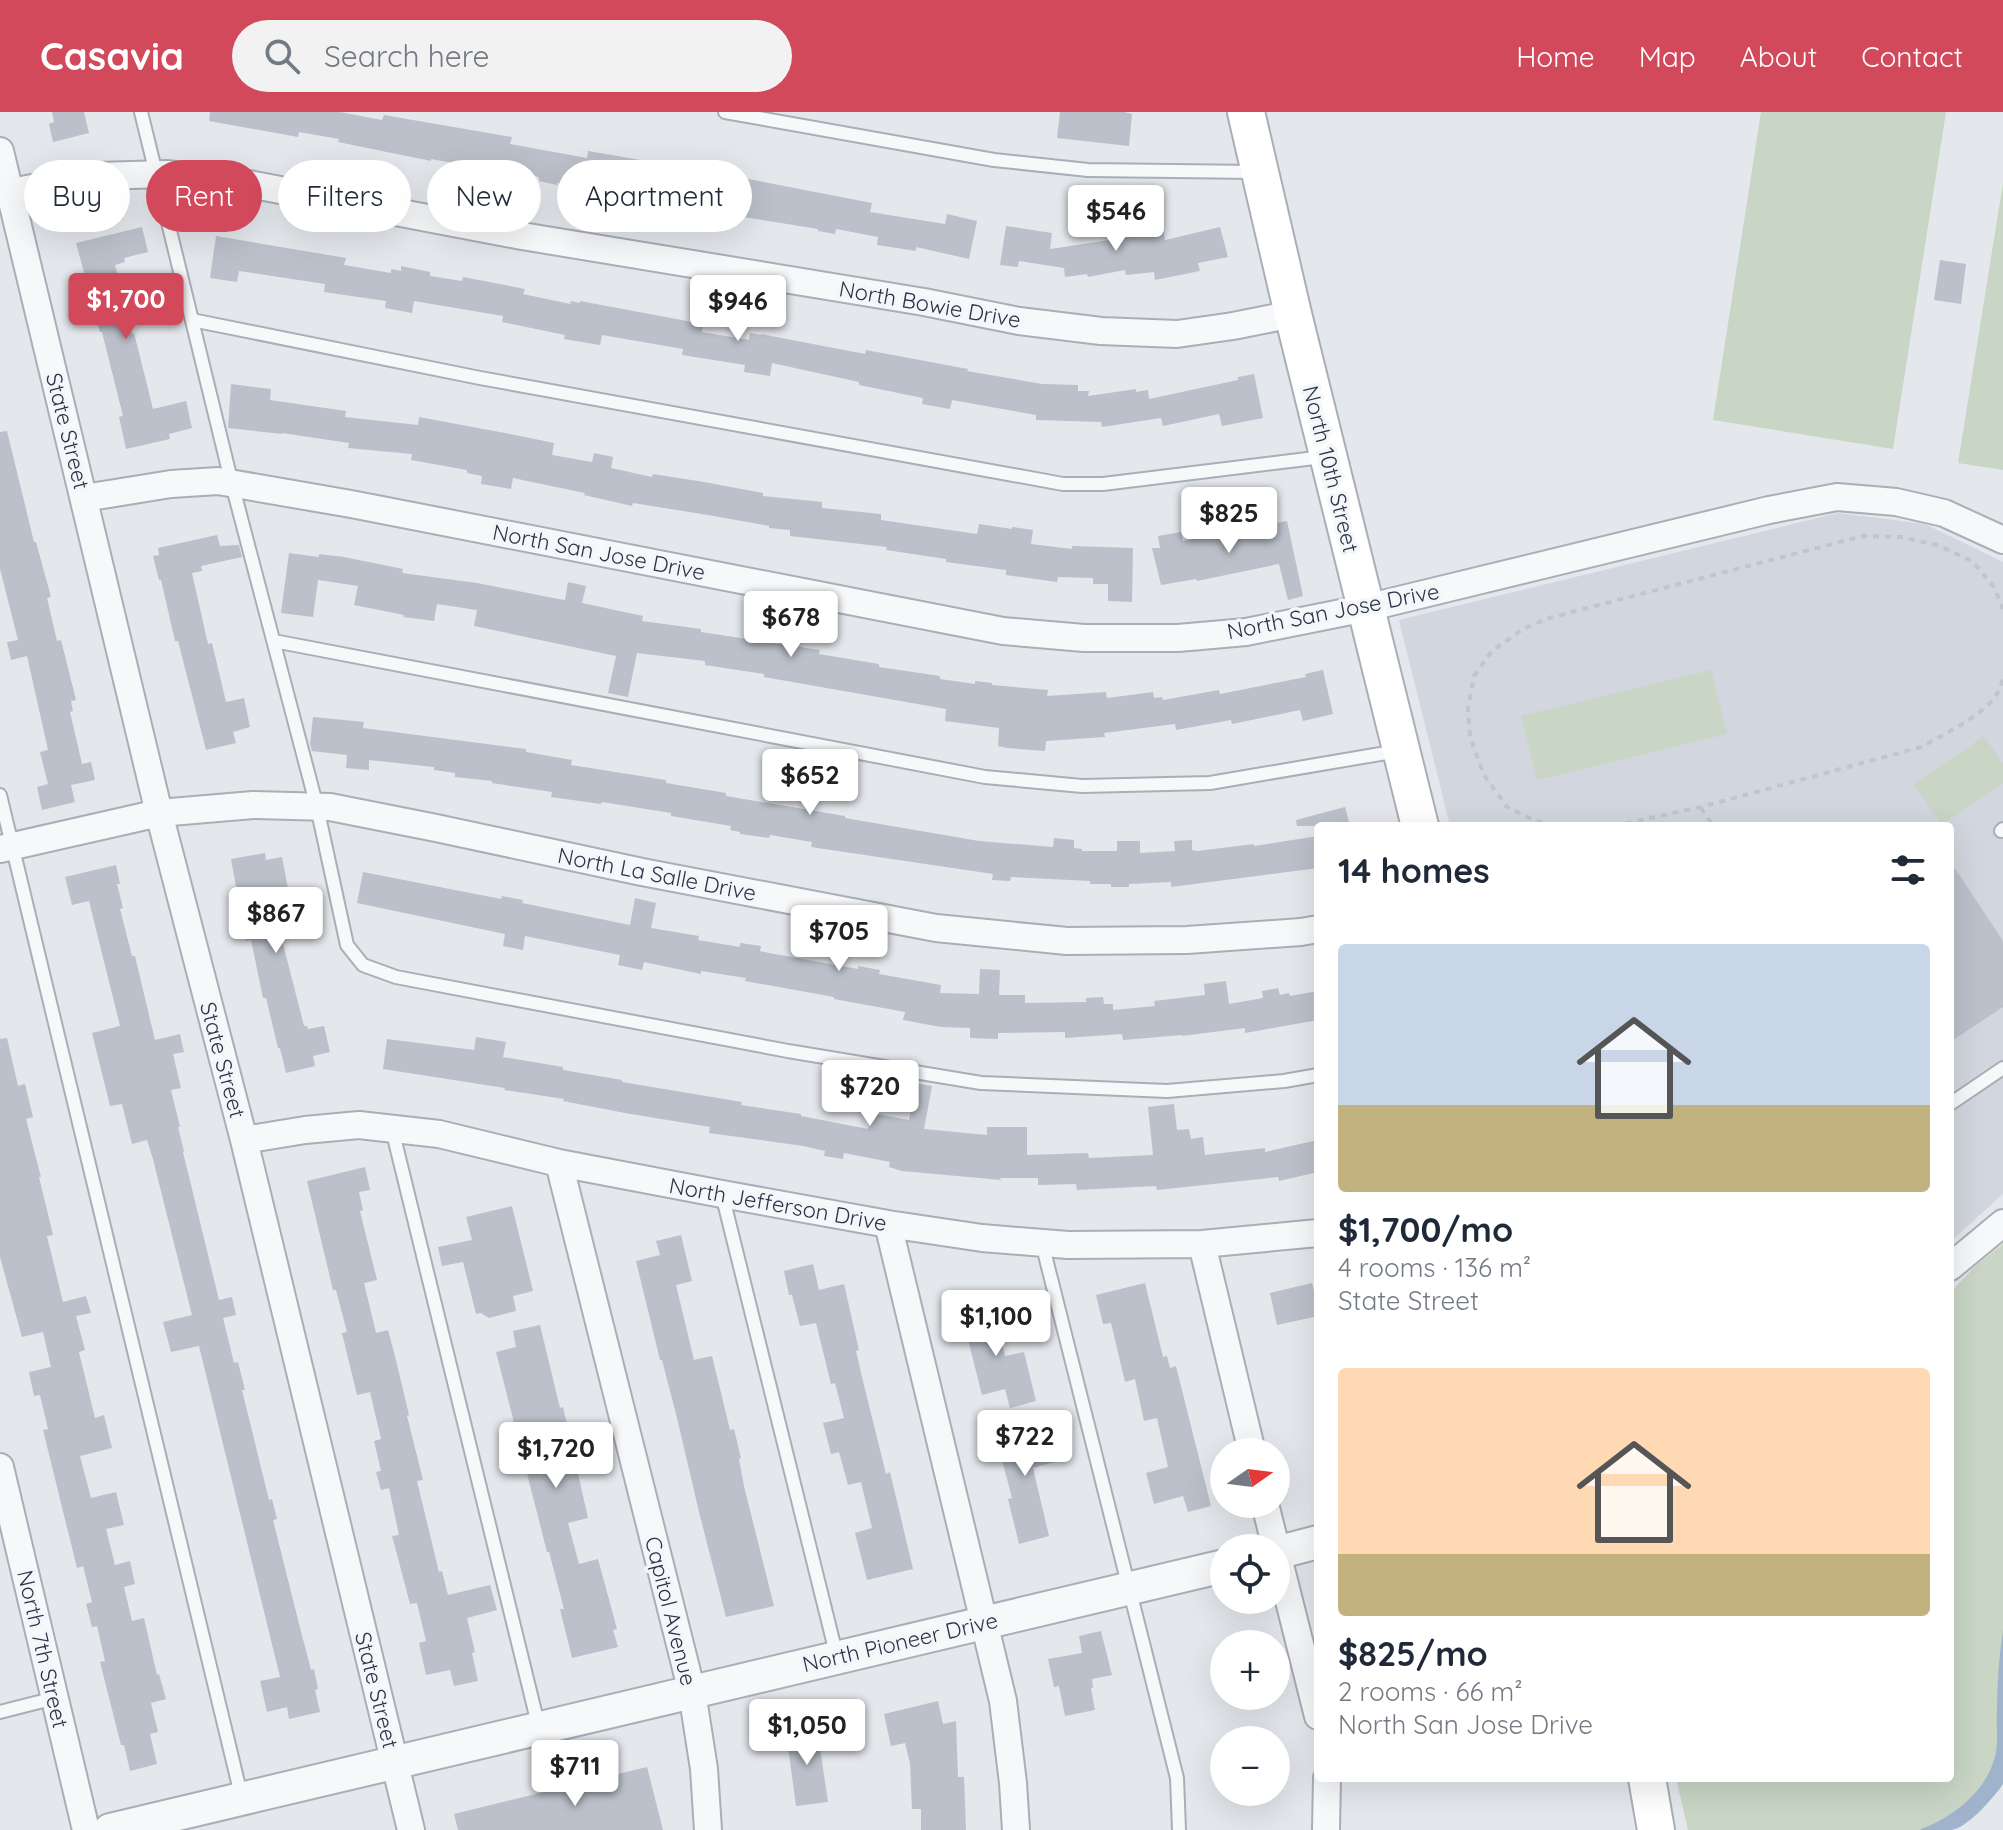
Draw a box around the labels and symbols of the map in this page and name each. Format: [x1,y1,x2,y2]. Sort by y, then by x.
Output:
pin: $546 [1069,185,1163,253]
pin: $1,700 [61,273,191,341]
street label: North Bowie Drive [837,274,1023,334]
pin: $946 [691,275,785,343]
street label: State Street [40,370,96,492]
street label: North 10th Street [1297,383,1365,555]
pin: $825 [1182,487,1276,555]
street label: North San Jose Drive [490,518,708,586]
street label: North San Jose Drive [1224,577,1442,645]
pin: $678 [744,591,838,659]
pin: $652 [763,749,857,817]
street label: North La Salle Drive [555,841,759,907]
pin: $867 [229,887,323,955]
pin: $705 [792,905,886,973]
street label: State Street [194,999,252,1121]
pin: $720 [823,1060,917,1128]
street label: North Jefferson Drive [667,1171,889,1237]
pin: $1,100 [931,1290,1061,1358]
pin: $722 [978,1410,1072,1478]
pin: $1,720 [491,1422,621,1490]
north arrow [1210,1438,1290,1518]
street label: Capitol Avenue [639,1534,703,1688]
street label: North 7th Street [11,1567,75,1731]
street label: North Pioneer Drive [799,1606,1001,1678]
street label: State Street [349,1629,405,1751]
pin: $1,050 [742,1699,872,1767]
pin: $711 [528,1740,622,1808]

